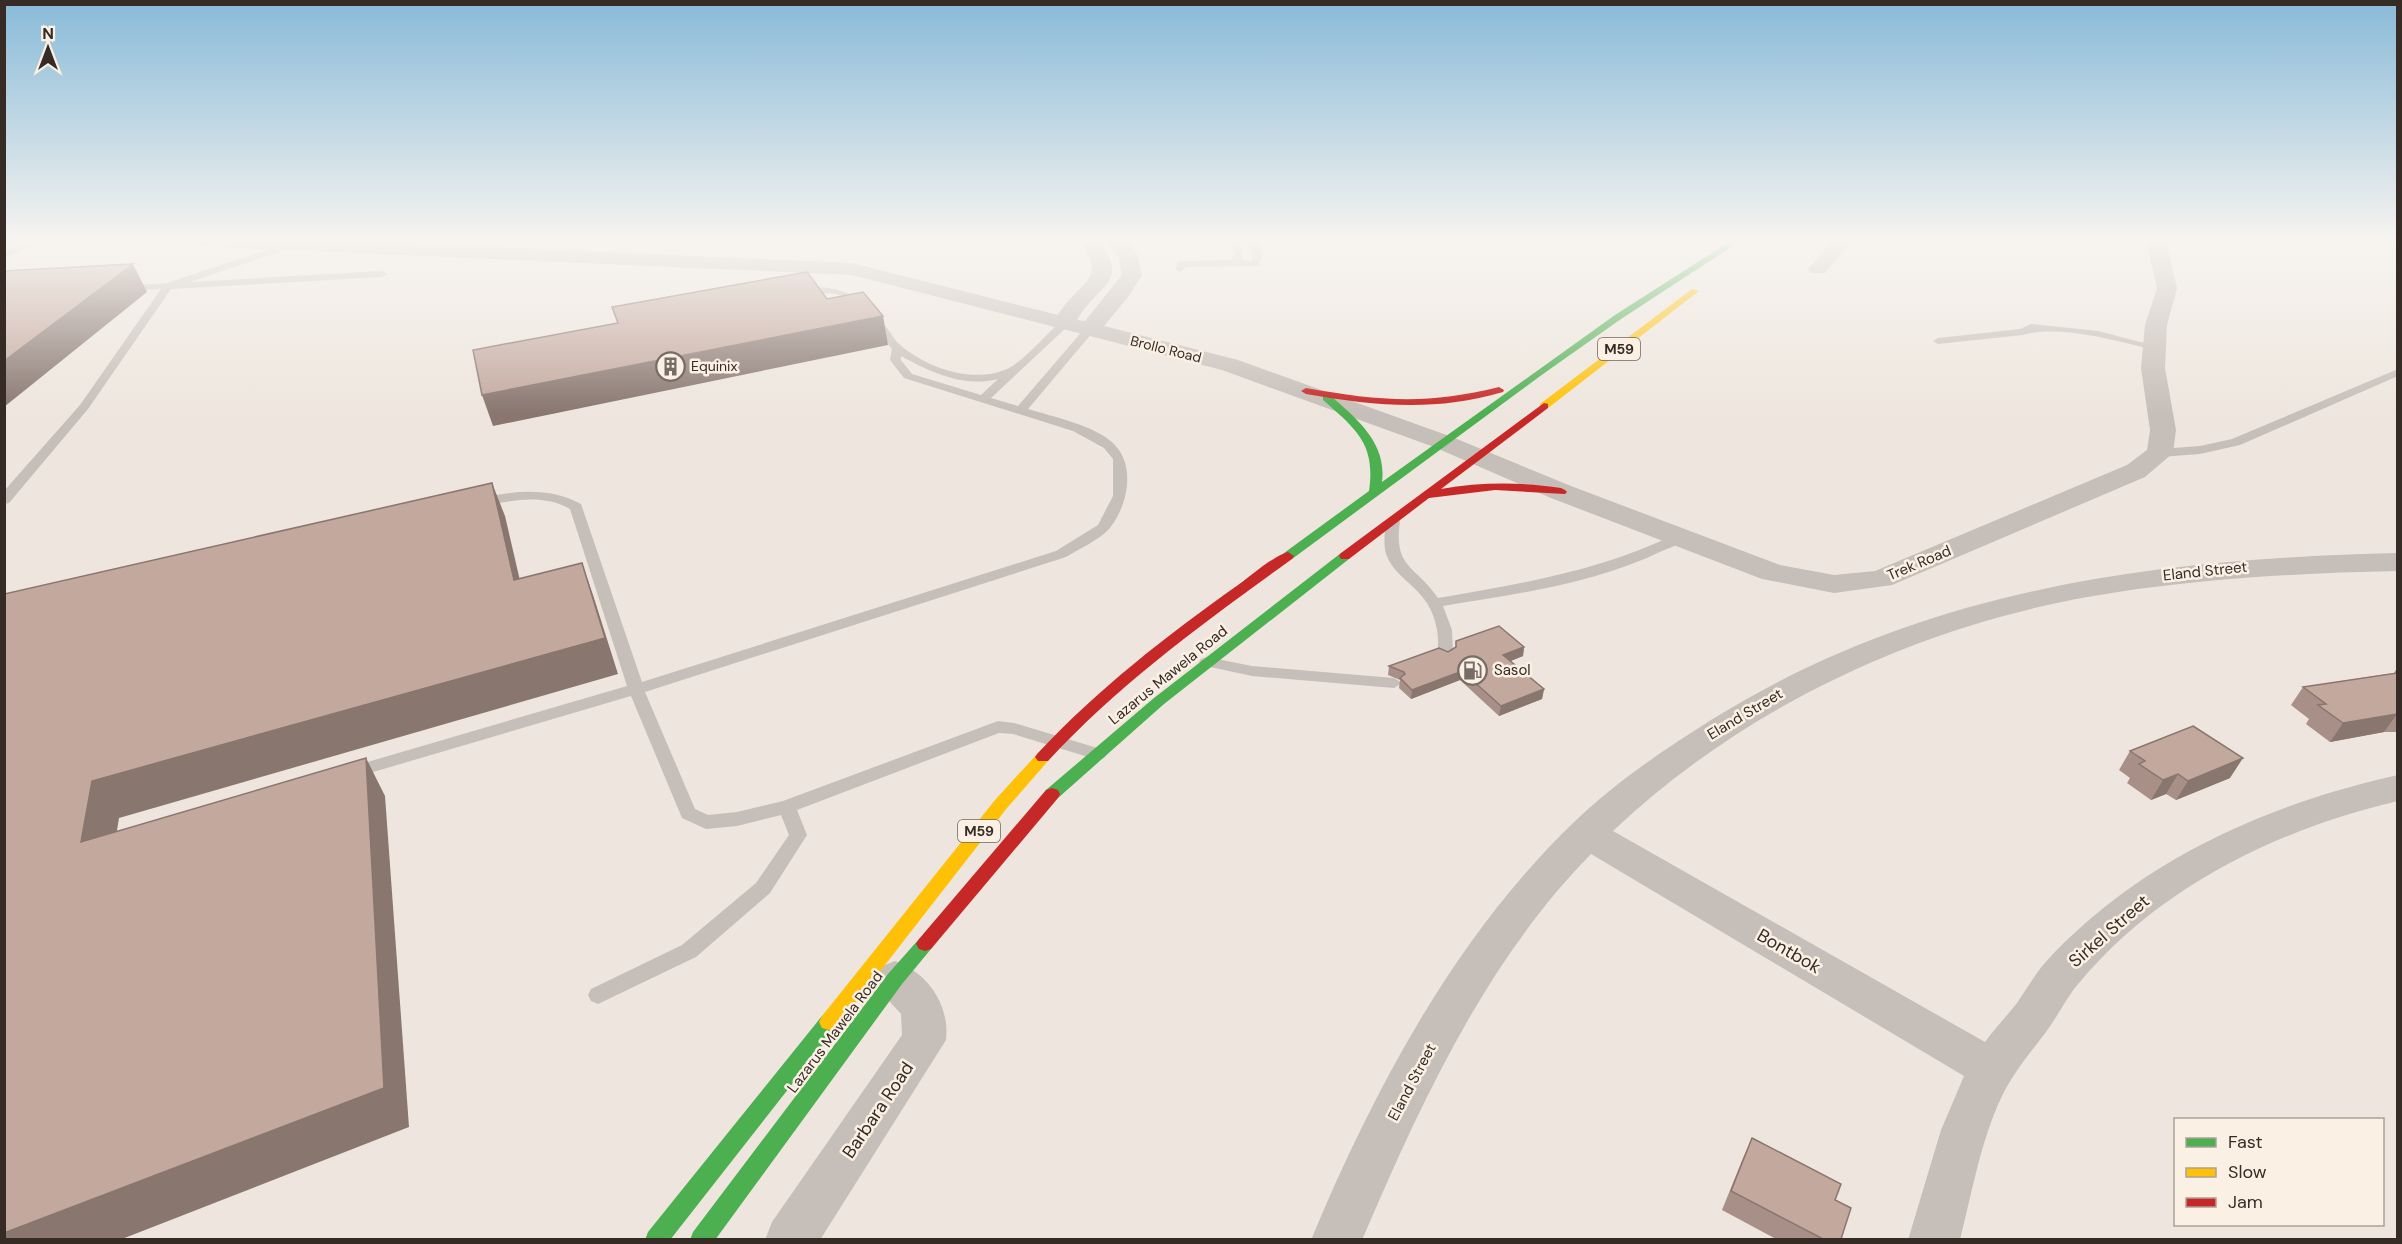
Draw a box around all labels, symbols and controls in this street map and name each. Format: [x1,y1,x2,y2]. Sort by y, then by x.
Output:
north arrow [18,18,78,78]
text: N [42,23,54,44]
street label: Brollo Road [1129,331,1203,367]
road number: M59 [1598,338,1640,360]
building icon: Equinix [654,350,686,382]
place label: Equinix [691,357,737,375]
street label: Trek Road [1884,541,1954,585]
street label: Eland Street [2162,557,2248,585]
street label: Lazarus Mawela Road [1104,621,1232,729]
fuel station icon: Sasol [1457,654,1489,686]
place label: Sasol [1494,660,1531,680]
street label: Eland Street [1704,684,1786,744]
road number: M59 [958,820,1000,842]
street label: Sirkel Street [2063,889,2155,973]
street label: Bontbok [1753,923,1825,979]
street label: Lazarus Mawela Road [783,967,887,1097]
street label: Eland Street [1383,1040,1441,1124]
street label: Barbara Road [837,1057,919,1163]
legend [2174,1118,2384,1226]
text: Fast [2228,1130,2263,1154]
text: Slow [2228,1160,2267,1184]
text: Jam [2228,1190,2263,1214]

